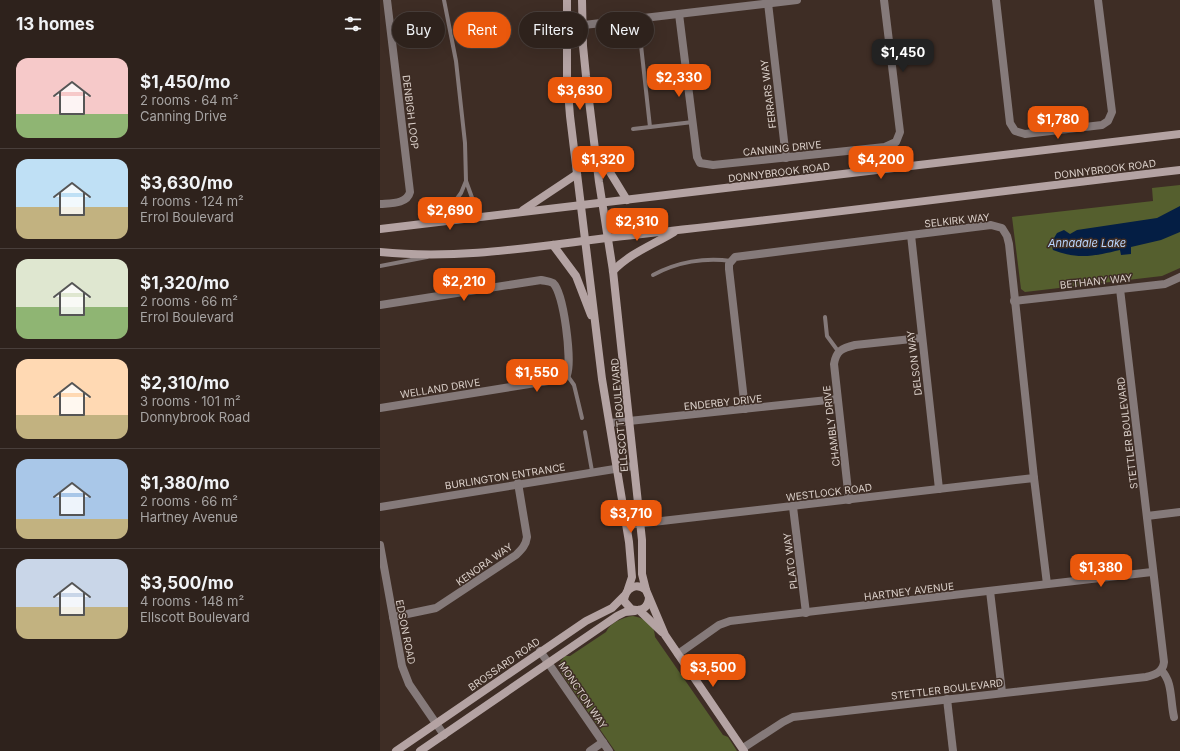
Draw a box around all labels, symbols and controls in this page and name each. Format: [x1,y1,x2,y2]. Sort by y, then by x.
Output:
chip: Buy [392,12,445,48]
chip: Rent [453,12,511,48]
chip: Filters [519,12,588,48]
chip: New [596,12,654,48]
icon: filters [342,13,364,35]
text: 13 homes [16,14,95,34]
pin: $1,450 [870,39,936,73]
text: $1,450 [881,44,925,60]
street label: FERRARS WAY [758,59,778,129]
pin: $2,330 [646,64,712,98]
text: $2,330 [656,69,702,85]
text: $1,450/mo [140,72,231,92]
icon: home [48,74,96,122]
street label: DENBIGH LOOP [400,74,422,150]
pin: $3,630 [547,77,613,111]
text: $3,630 [557,82,603,98]
text: 2 rooms · 64 m² [140,92,238,108]
pin: $1,780 [1025,106,1091,140]
text: Canning Drive [140,108,227,124]
text: $1,780 [1037,111,1079,127]
street label: CANNING DRIVE [742,138,822,158]
pin: $1,320 [570,146,636,180]
pin: $4,200 [848,146,914,180]
text: $1,320 [581,151,625,167]
text: $4,200 [858,151,904,167]
street label: DONNYBROOK ROAD [1053,157,1157,181]
street label: DONNYBROOK ROAD [727,160,831,184]
text: $3,630/mo [140,173,233,193]
icon: home [48,175,96,223]
text: 4 rooms · 124 m² [140,193,244,209]
pin: $2,690 [417,197,483,231]
text: $2,690 [427,202,473,218]
pin: $2,310 [604,208,670,242]
text: Errol Boulevard [140,209,234,225]
street label: SELKIRK WAY [924,211,990,229]
text: $2,310 [615,213,659,229]
water label: Annadale Lake [1047,236,1126,250]
pin: $2,210 [431,268,497,302]
street label: BETHANY WAY [1059,271,1133,291]
text: $1,320/mo [140,273,229,293]
text: $2,210 [442,273,486,289]
icon: home [48,275,96,323]
text: 2 rooms · 66 m² [140,293,238,309]
text: Errol Boulevard [140,309,234,325]
street label: DELSON WAY [904,330,924,396]
street label: ELLSCOTT BOULEVARD [608,358,630,472]
pin: $1,550 [504,359,570,393]
text: $1,550 [515,364,559,380]
text: $2,310/mo [140,373,229,393]
icon: home [48,375,96,423]
street label: WELLAND DRIVE [399,376,481,400]
street label: STETTLER BOULEVARD [1114,376,1140,490]
street label: CHAMBLY DRIVE [820,385,842,467]
street label: ENDERBY DRIVE [683,392,763,412]
text: 3 rooms · 101 m² [140,393,241,409]
text: Donnybrook Road [140,409,250,425]
street label: BURLINGTON ENTRANCE [444,461,566,491]
text: $1,380/mo [140,473,230,493]
icon: home [48,475,96,523]
street label: WESTLOCK ROAD [785,481,873,503]
text: 2 rooms · 66 m² [140,493,238,509]
pin: $3,710 [598,500,664,534]
text: $3,710 [610,505,652,521]
text: Hartney Avenue [140,509,238,525]
street label: PLATO WAY [781,532,799,590]
street label: KENORA WAY [453,540,515,588]
pin: $1,380 [1068,554,1134,588]
text: $1,380 [1079,559,1123,575]
text: $3,500/mo [140,573,234,593]
icon: home [48,575,96,623]
street label: HARTNEY AVENUE [863,580,955,602]
text: 4 rooms · 148 m² [140,593,244,609]
street label: EDSON ROAD [394,599,418,665]
text: Ellscott Boulevard [140,609,250,625]
street label: BROSSARD ROAD [466,635,542,693]
pin: $3,500 [680,654,746,688]
street label: MONCTON WAY [556,659,610,731]
text: $3,500 [690,659,736,675]
street label: STETTLER BOULEVARD [890,676,1004,702]

